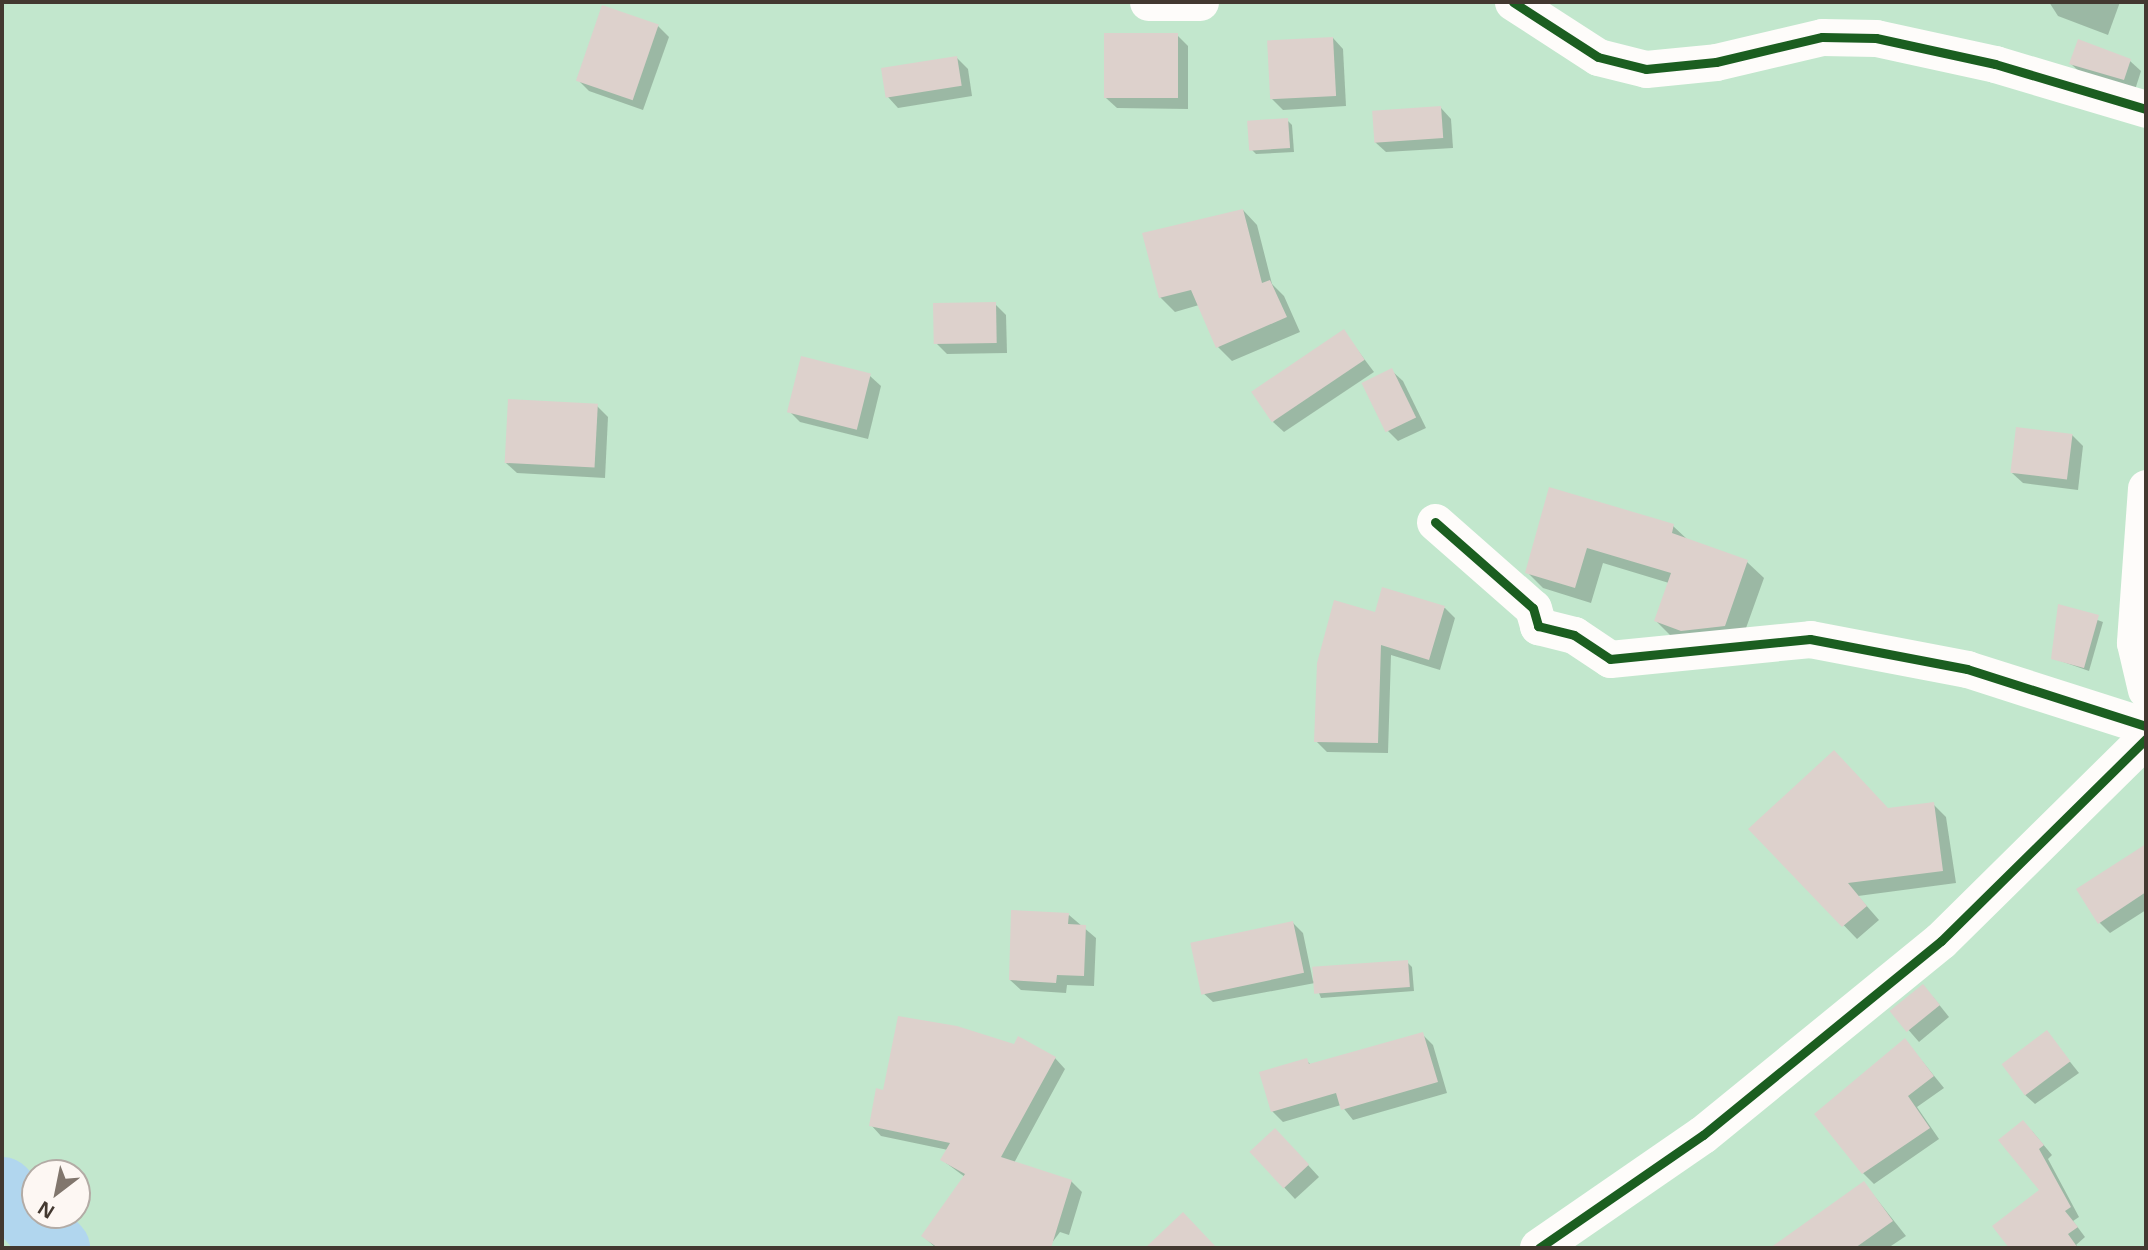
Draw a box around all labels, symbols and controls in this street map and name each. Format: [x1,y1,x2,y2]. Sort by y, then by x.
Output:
north arrow [21,1159,91,1229]
text: N [32,1195,59,1225]

